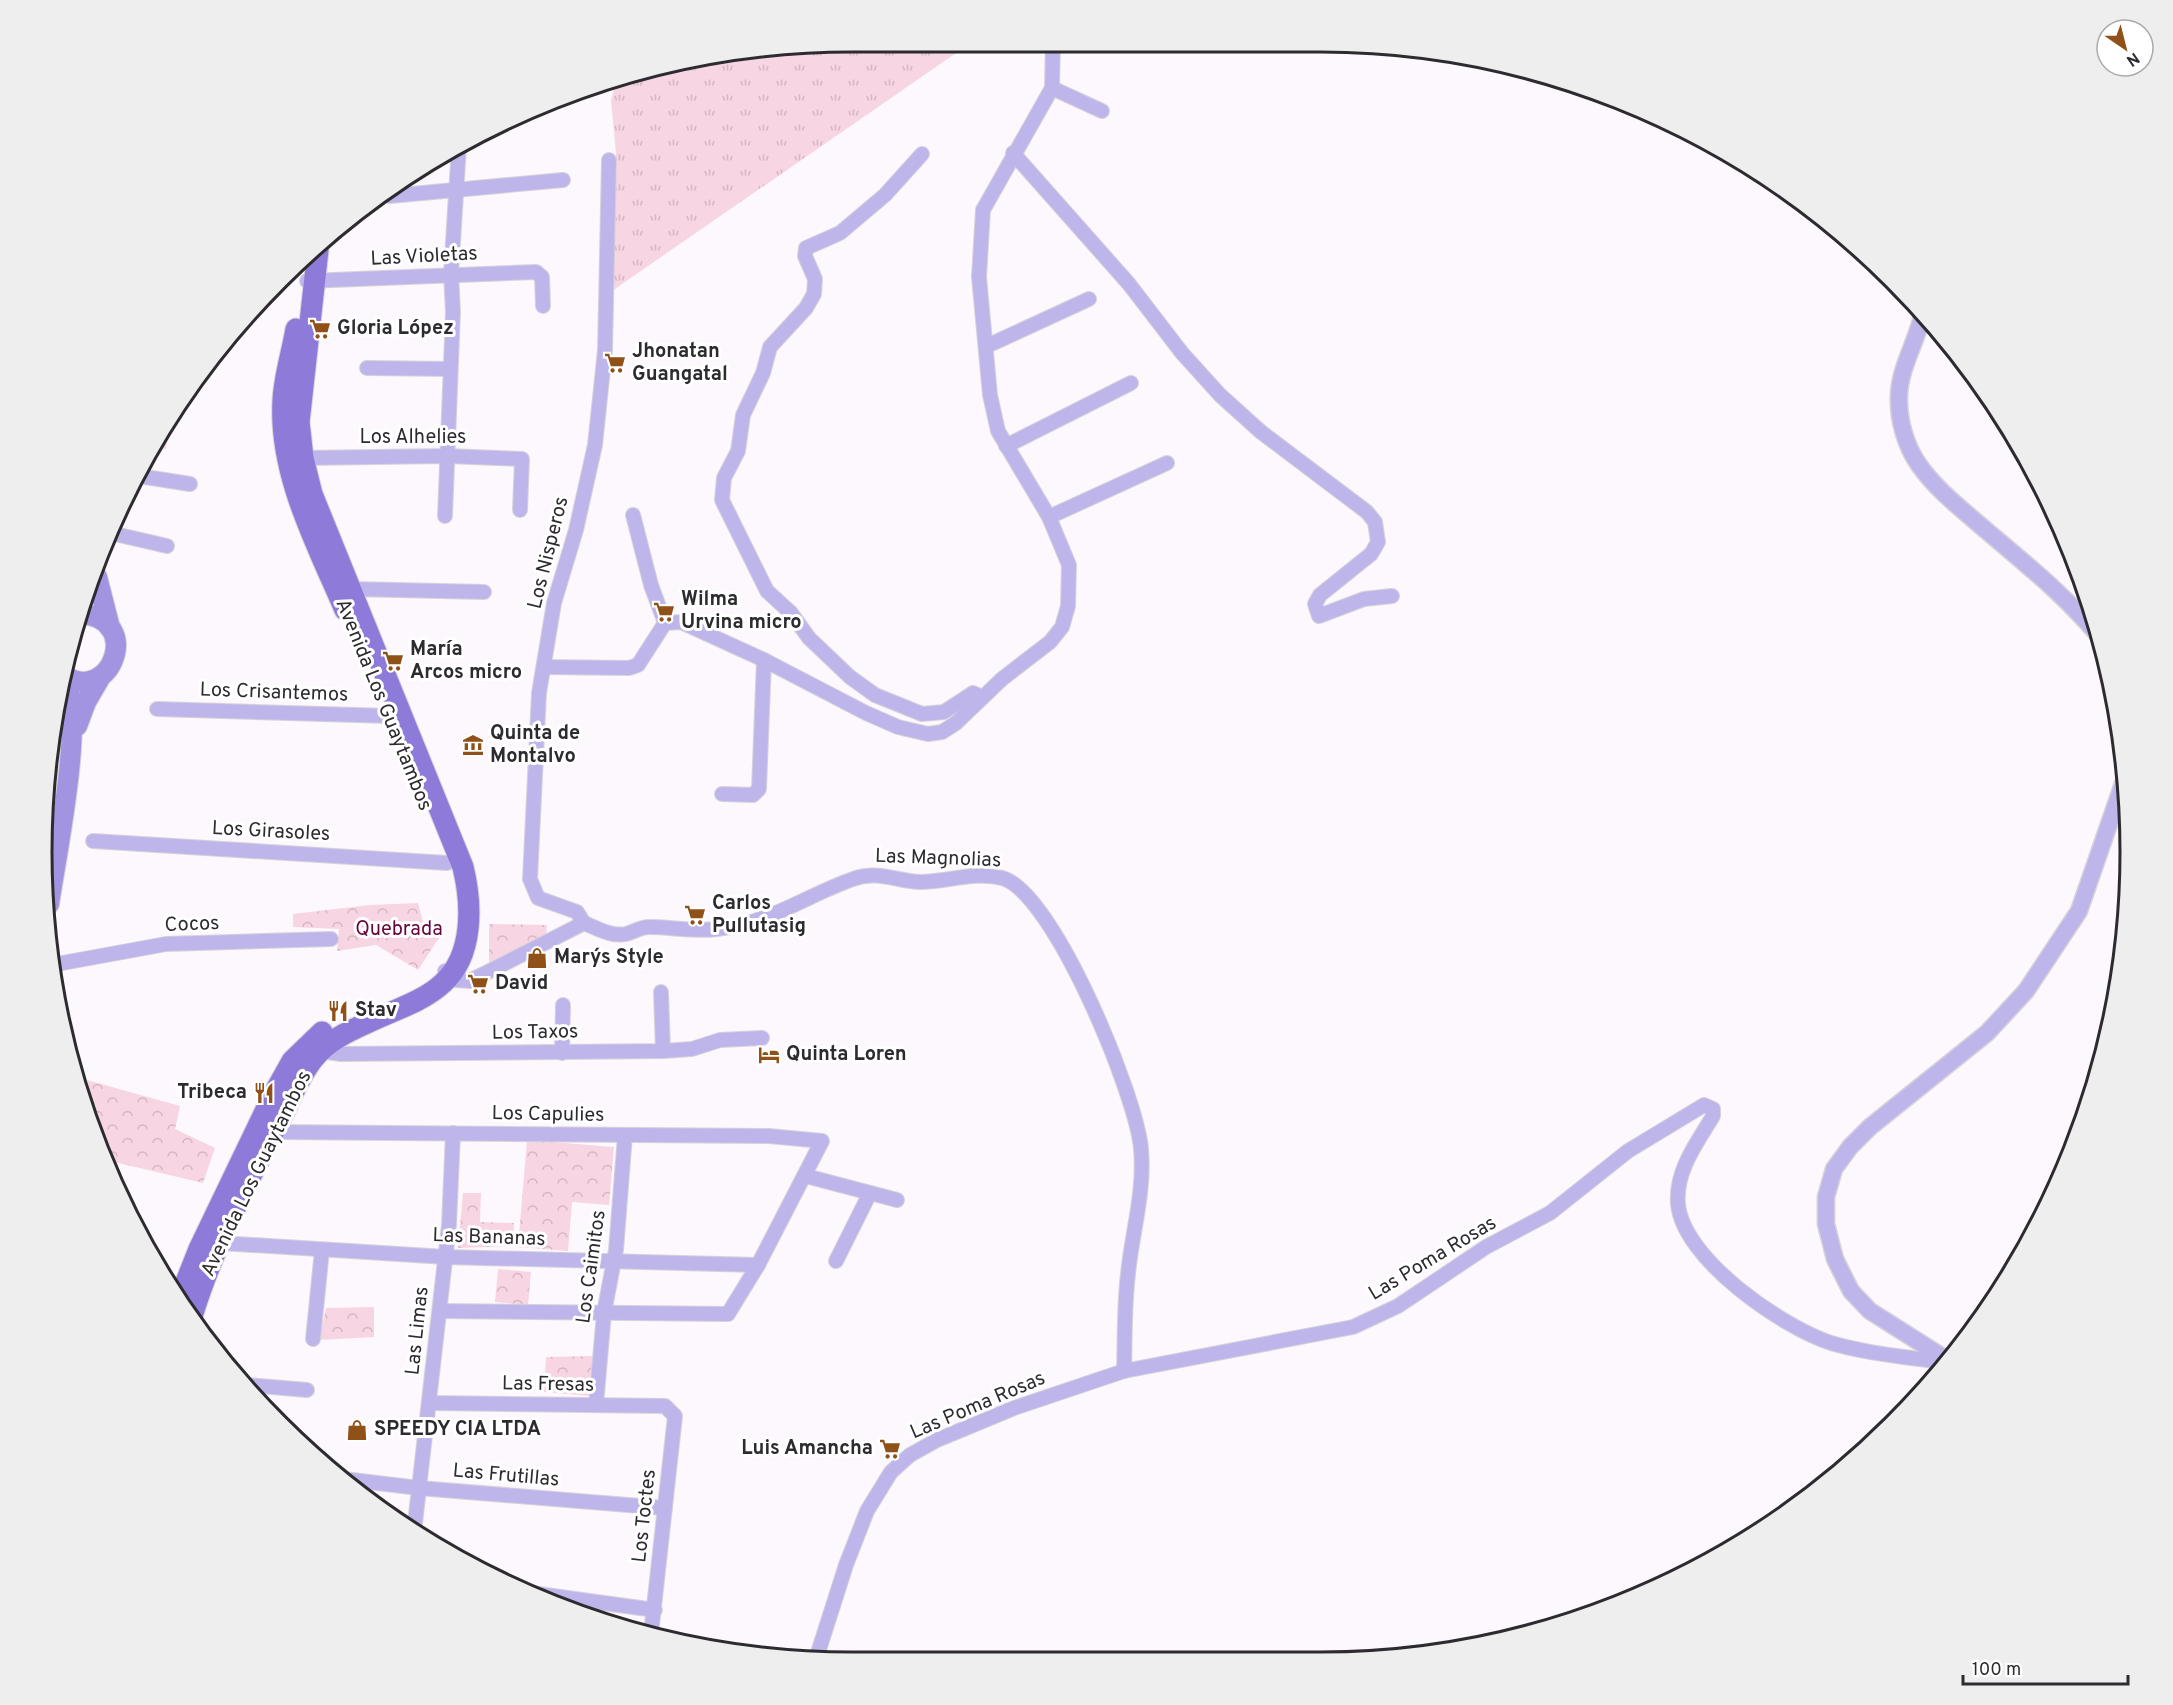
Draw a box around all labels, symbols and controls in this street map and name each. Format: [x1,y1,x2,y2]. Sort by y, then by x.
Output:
north arrow [2095,18,2155,78]
text: N [2122,47,2143,70]
street label: Las Violetas [370,241,478,273]
place label: Gloria López [337,316,454,342]
supermarket icon: Gloria López [308,317,332,341]
place label: Jhonatan Guangatal [632,339,728,388]
supermarket icon: Jhonatan Guangatal [603,351,627,375]
street label: Los Alhelies [360,425,466,451]
street label: Los Nisperos [522,494,576,612]
place label: Wilma Urvina micro [681,587,802,636]
street label: Avenida Los Guaytambos [329,595,437,815]
supermarket icon: Wilma Urvina micro [652,600,676,624]
place label: María Arcos micro [410,637,522,686]
supermarket icon: María Arcos micro [381,649,405,673]
street label: Los Crisantemos [199,677,349,709]
place label: Quinta de Montalvo [490,721,580,770]
museum icon: Quinta de Montalvo [461,733,485,757]
street label: Los Girasoles [211,816,331,848]
street label: Las Magnolias [874,844,1002,874]
place label: Carlos Pullutasig [712,891,806,940]
supermarket icon: Carlos Pullutasig [683,903,707,927]
street label: Cocos [164,911,220,939]
park label: Quebrada [355,917,443,943]
place label: Mary´s Style [554,945,664,971]
shop icon: Mary´s Style [525,946,549,970]
place label: David [495,971,548,997]
supermarket icon: David [466,972,490,996]
place label: Stav [355,998,397,1024]
restaurant icon: Stav [326,999,350,1023]
street label: Los Taxos [491,1019,579,1047]
place label: Quinta Loren [786,1042,907,1068]
hotel icon: Quinta Loren [757,1043,781,1067]
street label: Avenida Los Guaytambos [196,1067,318,1281]
place label: Tribeca [177,1080,247,1106]
restaurant icon: Tribeca [252,1081,276,1105]
street label: Los Capulies [491,1101,605,1129]
street label: Los Caimitos [571,1209,613,1325]
street label: Las Poma Rosas [1364,1211,1502,1307]
street label: Las Bananas [432,1223,546,1253]
street label: Las Limas [400,1285,436,1377]
street label: Las Poma Rosas [906,1366,1050,1446]
street label: Las Fresas [502,1371,594,1399]
place label: SPEEDY CIA LTDA [374,1417,541,1443]
shop icon: SPEEDY CIA LTDA [345,1418,369,1442]
place label: Luis Amancha [741,1436,873,1462]
supermarket icon: Luis Amancha [878,1437,902,1461]
street label: Las Frutillas [452,1458,560,1494]
street label: Los Toctes [627,1468,663,1564]
scale bar [1963,1648,2128,1686]
text: 100 m [1972,1659,2021,1682]

